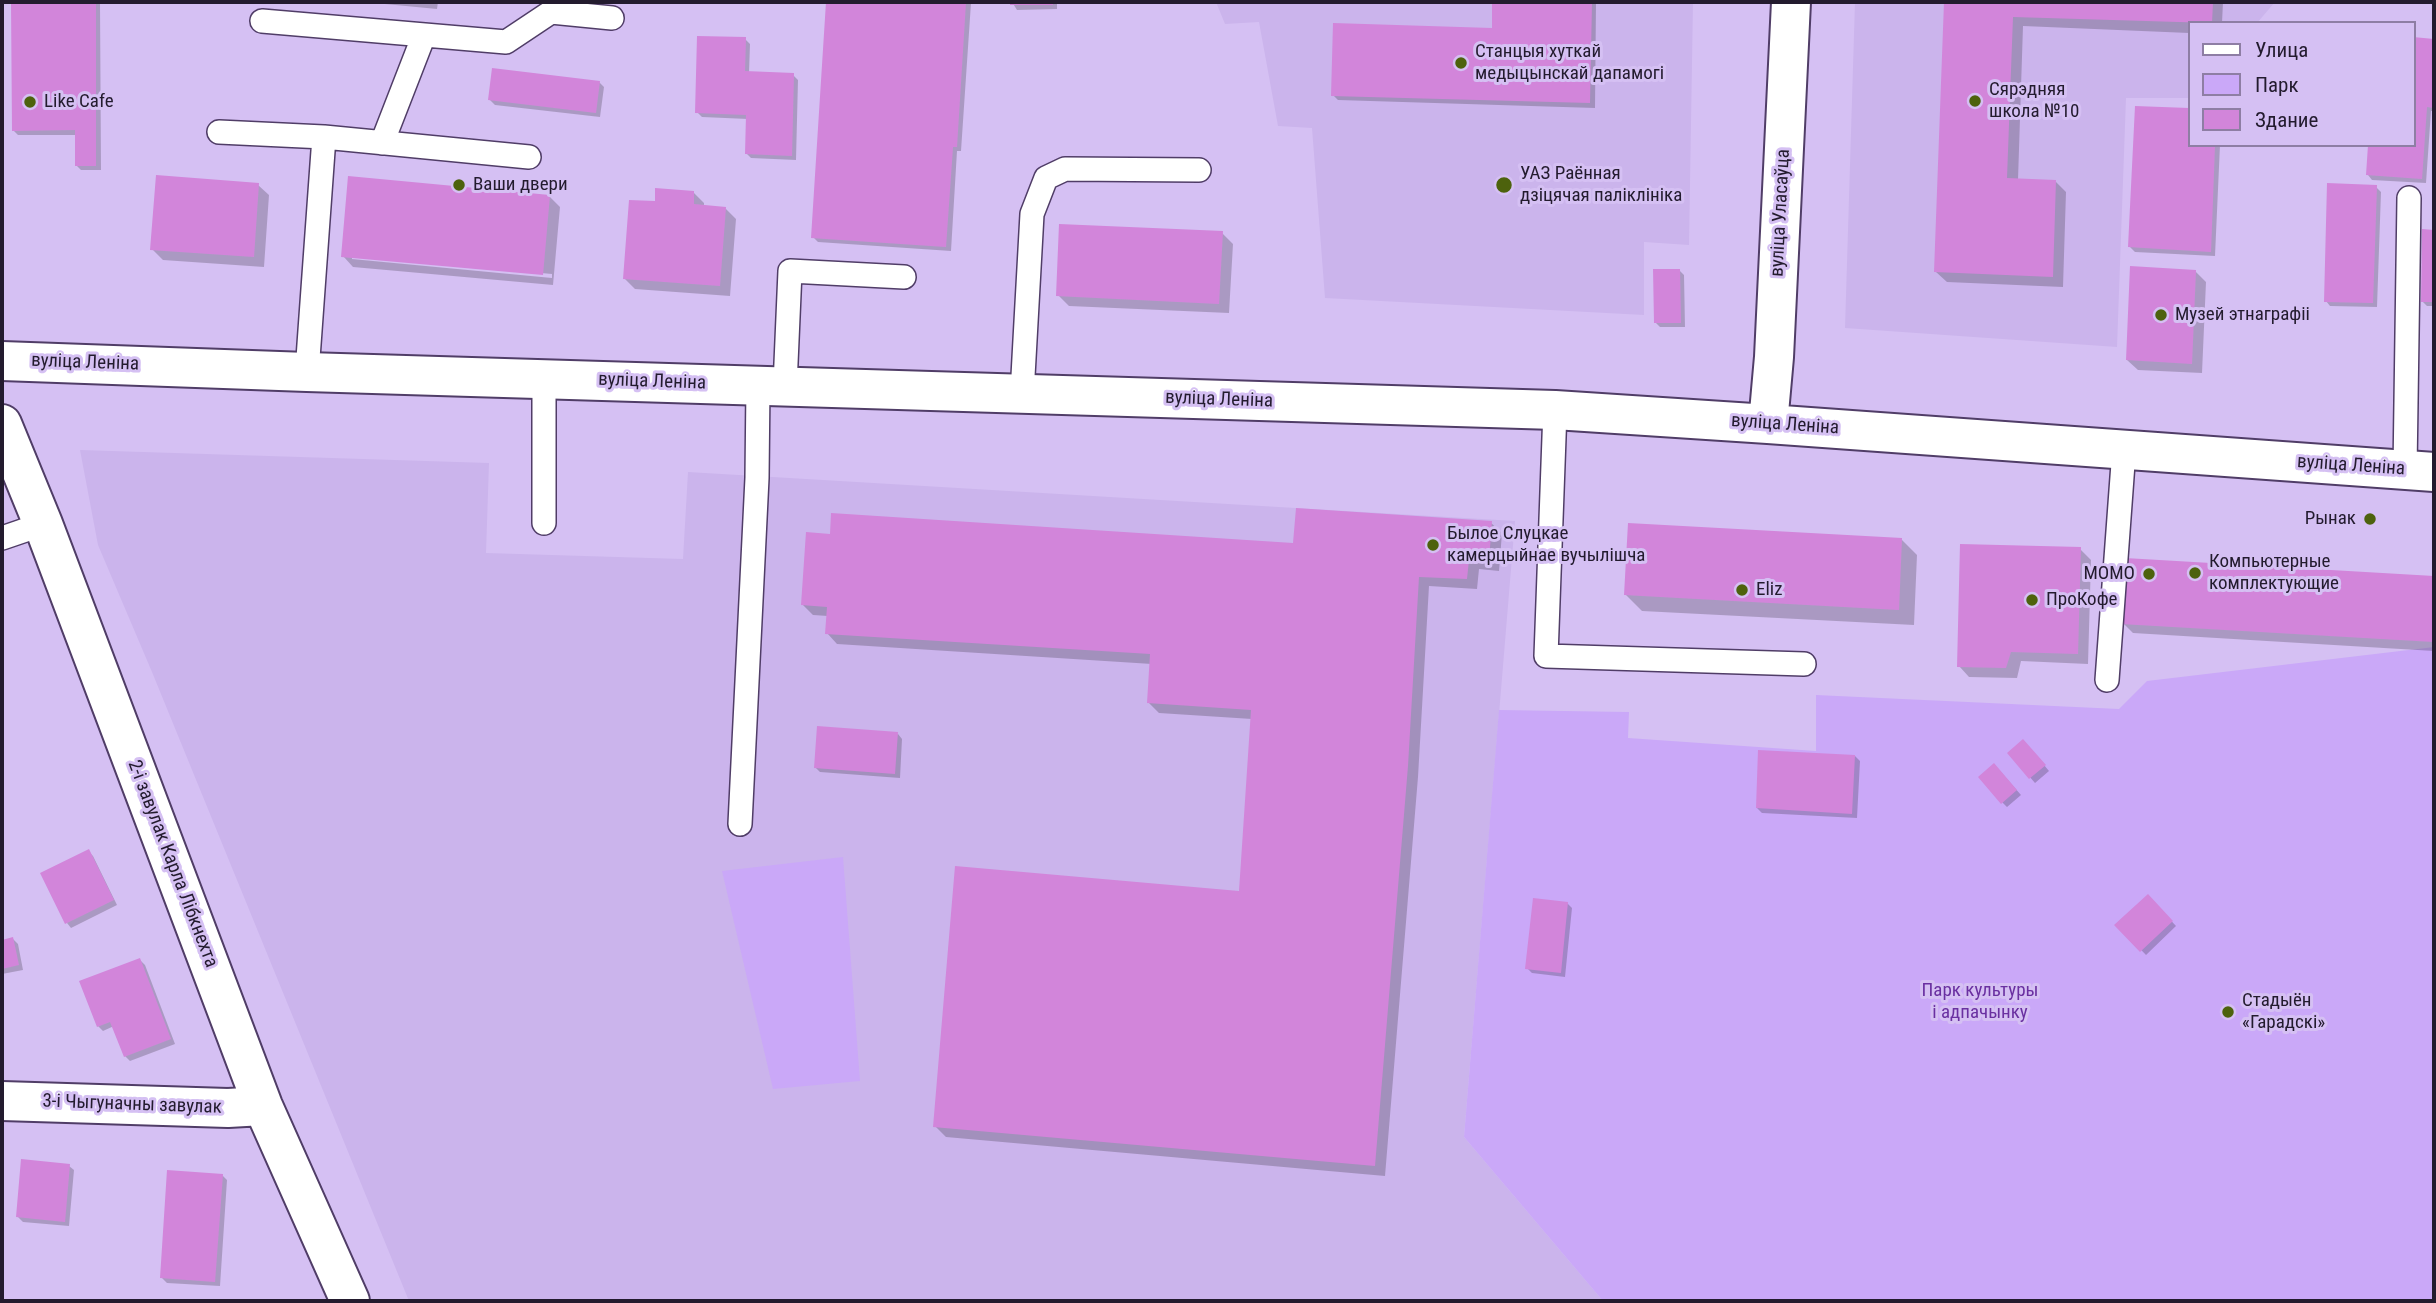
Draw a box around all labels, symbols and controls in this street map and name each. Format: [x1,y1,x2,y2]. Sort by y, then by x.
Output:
legend [2188,21,2415,147]
text: Улица [2255,38,2308,62]
place label: Станцыя хуткай медыцынскай дапамогі [1475,41,1664,85]
marker: Станцыя хуткай медыцынскай дапамогі [1453,55,1469,71]
text: Парк [2255,73,2299,97]
place label: Сярэдняя школа №10 [1989,79,2079,123]
place label: Like Cafe [44,91,114,113]
marker: Сярэдняя школа №10 [1967,93,1983,109]
marker: Like Cafe [22,94,38,110]
text: Здание [2255,108,2318,132]
street label: вуліца Уласаўца [1766,149,1796,277]
place label: УАЗ Раённая дзіцячая паліклініка [1520,163,1682,207]
place label: Ваши двери [473,174,568,196]
marker: УАЗ Раённая дзіцячая паліклініка [1494,175,1514,195]
marker: Ваши двери [451,177,467,193]
place label: Музей этнаграфіі [2175,304,2310,326]
marker: Музей этнаграфіі [2153,307,2169,323]
street label: вуліца Леніна [31,350,139,376]
street label: вуліца Леніна [598,369,706,395]
street label: вуліца Леніна [1165,387,1273,413]
street label: вуліца Леніна [1730,410,1840,440]
street label: вуліца Леніна [2296,451,2406,481]
place label: Рынак [2305,508,2356,530]
marker: Рынак [2362,511,2378,527]
place label: Былое Слуцкае камерцыйнае вучылішча [1447,523,1645,567]
marker: Былое Слуцкае камерцыйнае вучылішча [1425,537,1441,553]
place label: Компьютерные комплектующие [2209,551,2339,595]
place label: МОМО [2083,563,2135,585]
marker: Компьютерные комплектующие [2187,565,2203,581]
marker: МОМО [2141,566,2157,582]
place label: Eliz [1756,579,1783,601]
marker: Eliz [1734,582,1750,598]
place label: ПроКофе [2046,589,2117,611]
marker: ПроКофе [2024,592,2040,608]
street label: 2-і завулак Карла Лібкнехта [122,757,222,971]
park label: Парк культуры і адпачынку [1922,980,2038,1024]
place label: Стадыён «Гарадскі» [2242,990,2325,1034]
marker: Стадыён «Гарадскі» [2220,1004,2236,1020]
street label: 3-і Чыгуначны завулак [42,1090,222,1120]

